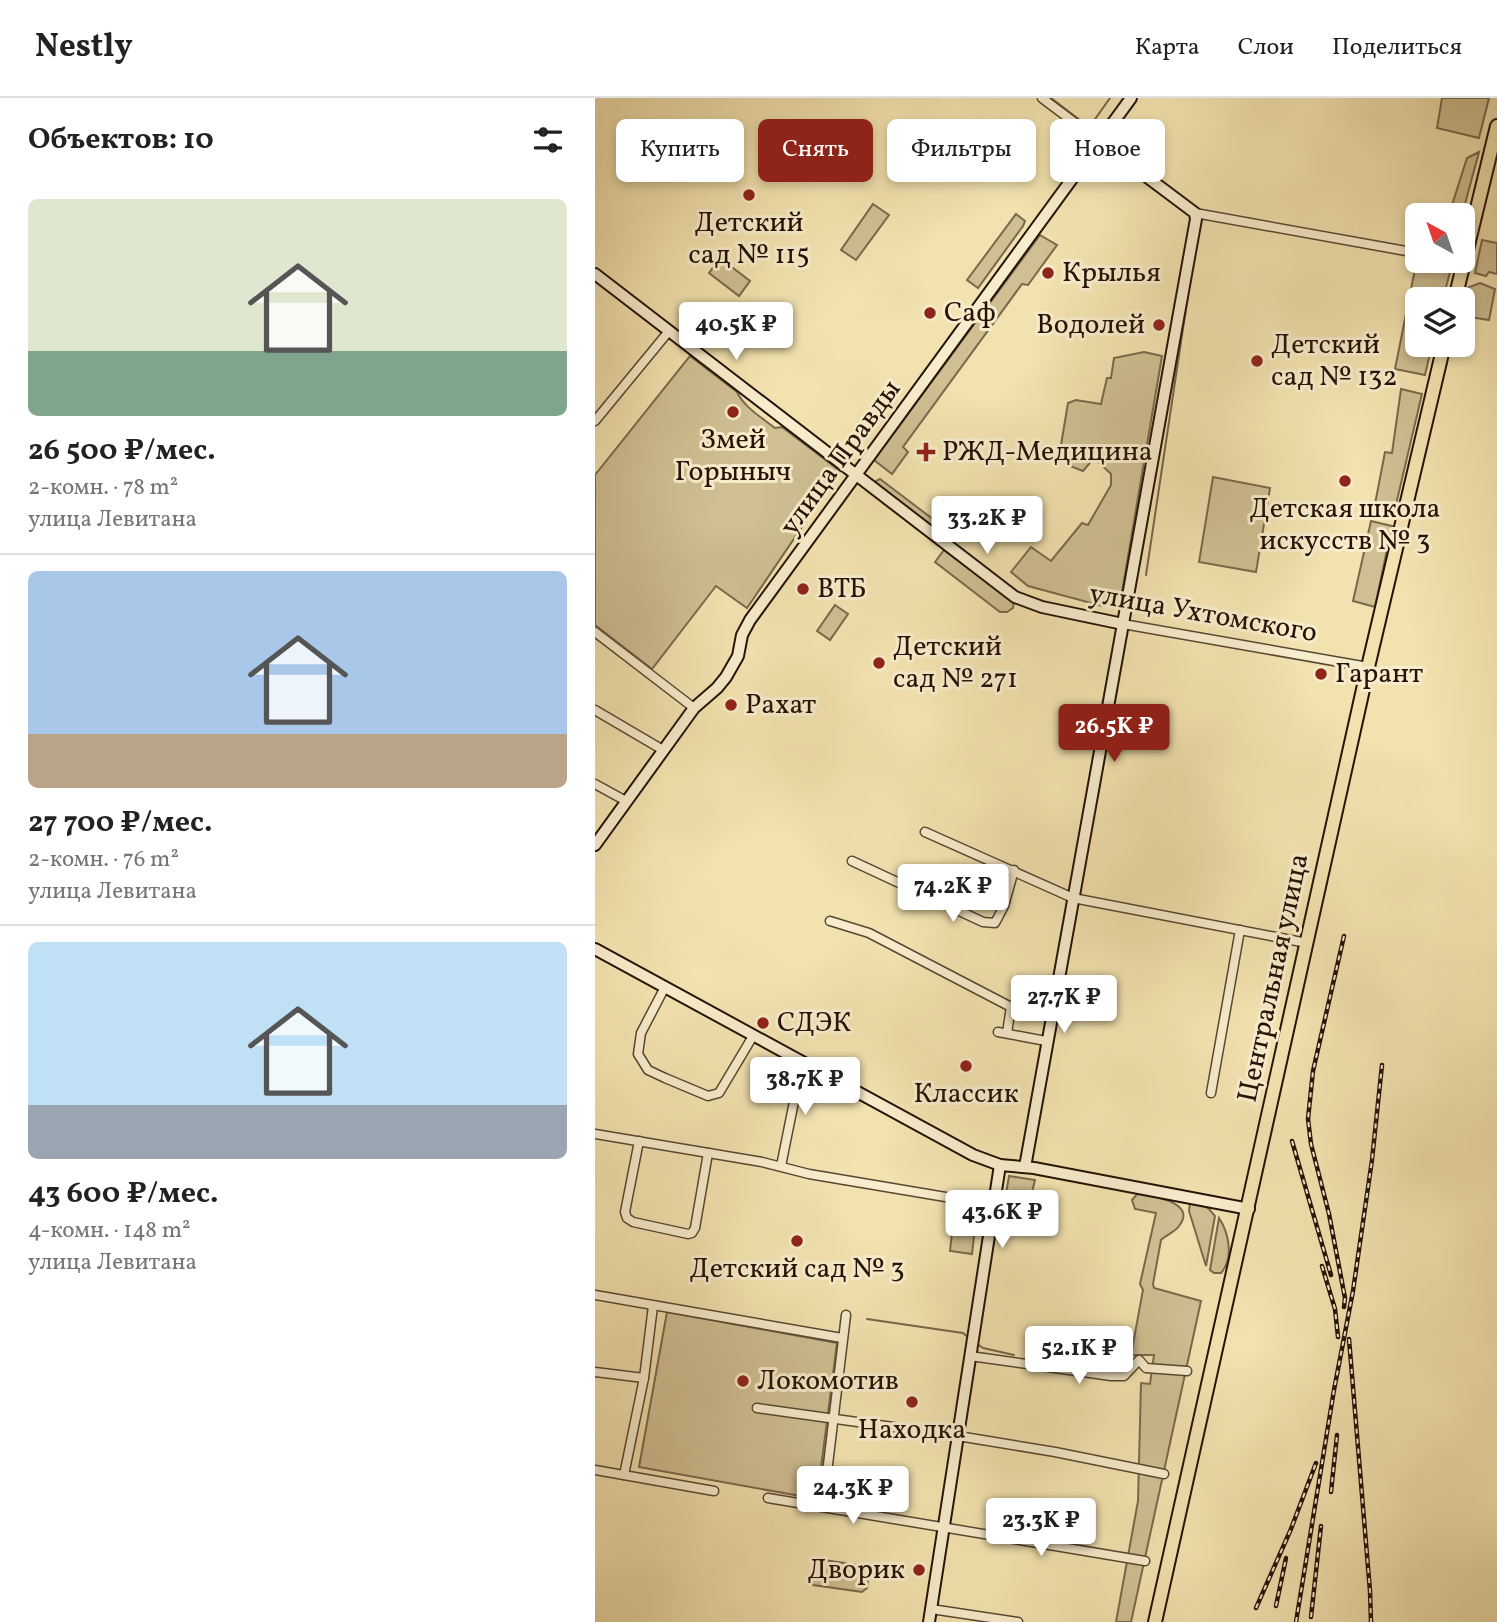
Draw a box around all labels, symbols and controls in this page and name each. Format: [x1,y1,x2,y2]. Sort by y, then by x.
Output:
text: Nestly [35,25,133,71]
text: Карта [1135,31,1200,65]
text: Слои [1238,31,1294,65]
text: Поделиться [1332,31,1462,65]
text: Объектов: 10 [28,119,214,161]
chip: Купить [616,119,744,182]
chip: Снять [758,119,873,182]
chip: Фильтры [887,119,1036,182]
chip: Новое [1050,119,1165,182]
icon: filters [529,121,567,159]
marker: Детский сад № 115 [741,187,757,203]
north arrow [1405,203,1475,273]
map controls [1405,203,1475,357]
place label: Детский сад № 115 [688,204,810,275]
icon: home [235,245,361,371]
place label: Крылья [1062,254,1161,293]
marker: Крылья [1040,265,1056,281]
button: layers [1405,287,1475,357]
place label: Саф [944,294,996,333]
pin: 40.5K ₽ [671,302,801,362]
marker: Саф [922,305,938,321]
place label: Водолей [1036,306,1145,345]
text: 40.5K ₽ [695,309,777,341]
marker: Водолей [1151,317,1167,333]
place label: Детский сад № 132 [1271,326,1397,397]
marker: Детский сад № 132 [1249,353,1265,369]
street label: улица Правды [771,372,911,544]
marker: Змей Горыныч [725,404,741,420]
place label: Змей Горыныч [675,421,791,492]
text: 26 500 ₽/мес. [28,430,216,472]
place label: РЖД-Медицина [942,433,1153,472]
marker: РЖД-Медицина [916,442,936,462]
text: 2-комн. · 78 m² [28,472,178,504]
marker: Детская школа искусств № 3 [1337,473,1353,489]
place label: Детская школа искусств № 3 [1250,490,1440,561]
pin: 33.2K ₽ [922,496,1052,556]
text: 33.2K ₽ [948,503,1026,535]
text: улица Левитана [28,504,197,536]
place label: ВТБ [817,570,867,609]
street label: улица Ухтомского [1086,575,1320,653]
marker: ВТБ [795,581,811,597]
icon: home [235,617,361,743]
place label: Детский сад № 271 [893,628,1018,699]
marker: Детский сад № 271 [871,655,887,671]
place label: Гарант [1335,655,1423,694]
marker: Гарант [1313,666,1329,682]
place label: Рахат [745,686,816,725]
marker: Рахат [723,697,739,713]
pin: 26.5K ₽ [1049,704,1179,764]
text: 26.5K ₽ [1075,711,1154,743]
text: 27 700 ₽/мес. [28,802,213,844]
text: 2-комн. · 76 m² [28,844,179,876]
street label: Центральная улица [1229,850,1319,1106]
pin: 74.2K ₽ [888,864,1018,924]
text: 74.2K ₽ [914,871,992,903]
text: улица Левитана [28,876,197,908]
pin: 27.7K ₽ [999,976,1129,1035]
text: 27.7K ₽ [1027,982,1101,1014]
icon: home [235,988,361,1114]
place label: СДЭК [777,1004,851,1043]
marker: СДЭК [755,1015,771,1031]
pin: 38.7K ₽ [740,1058,870,1117]
marker: Классик [958,1058,974,1074]
text: 38.7K ₽ [766,1064,844,1096]
place label: Классик [913,1075,1019,1114]
text: 43 600 ₽/мес. [28,1173,219,1215]
pin: 43.6K ₽ [937,1190,1067,1250]
text: 43.6K ₽ [961,1197,1043,1229]
text: 4-комн. · 148 m² [28,1215,191,1247]
marker: Детский сад № 3 [789,1233,805,1249]
text: улица Левитана [28,1247,197,1279]
place label: Детский сад № 3 [689,1250,905,1289]
pin: 52.1K ₽ [1014,1326,1144,1386]
text: 52.1K ₽ [1041,1333,1117,1365]
place label: Локомотив [757,1362,899,1401]
marker: Локомотив [735,1373,751,1389]
marker: Находка [904,1394,920,1410]
place label: Находка [858,1411,966,1450]
pin: 24.3K ₽ [788,1466,918,1526]
text: 24.3K ₽ [813,1473,893,1505]
pin: 23.3K ₽ [976,1498,1106,1558]
text: 23.3K ₽ [1002,1505,1080,1537]
place label: Дворик [808,1551,905,1590]
marker: Дворик [911,1562,927,1578]

